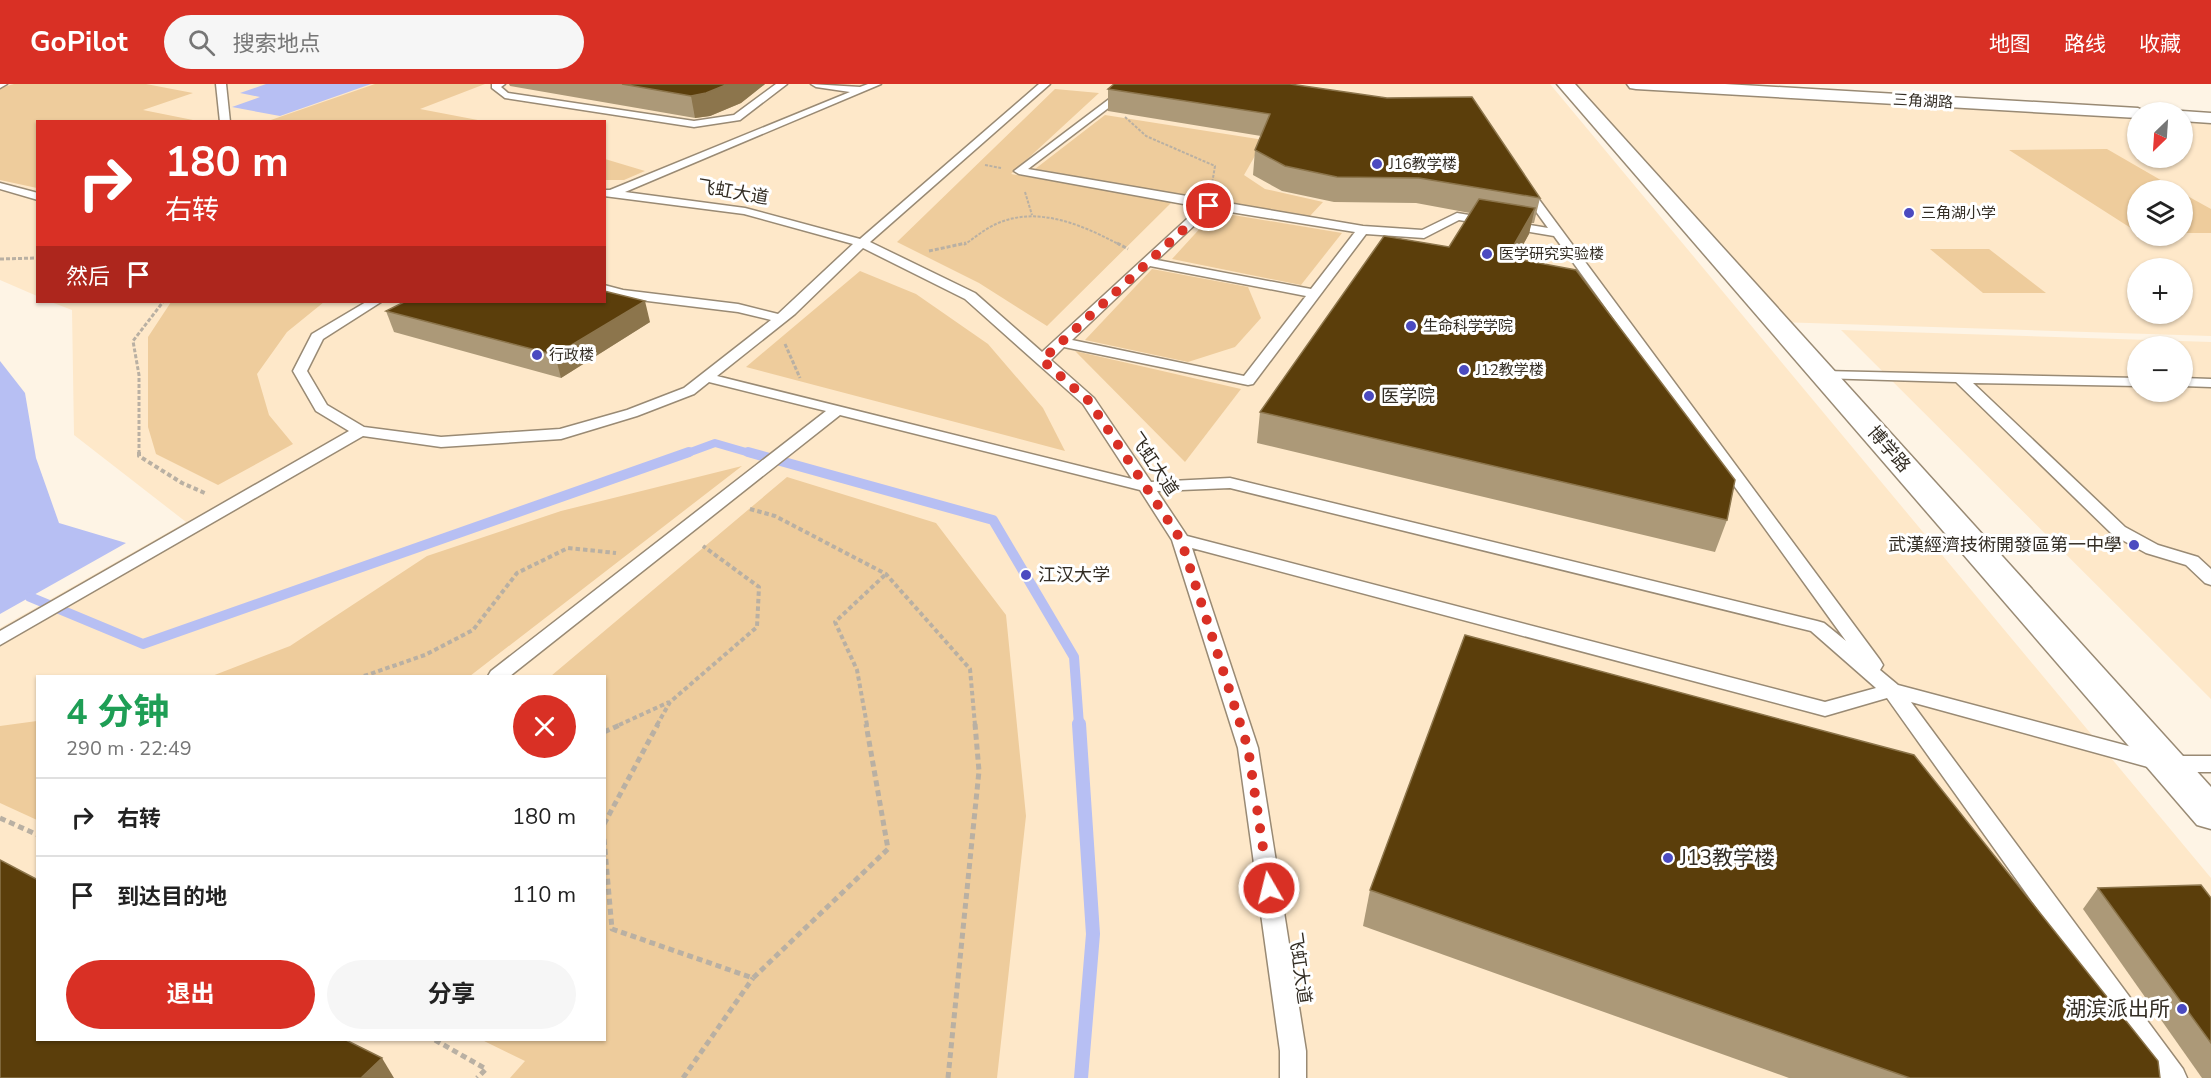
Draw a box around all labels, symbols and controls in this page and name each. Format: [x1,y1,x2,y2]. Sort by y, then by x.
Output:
search box [164,15,584,69]
text: GoPilot [30,23,128,61]
icon: search [185,26,218,59]
text: 搜索地点 [233,29,321,59]
text: 地图 [1989,30,2031,58]
text: 路线 [2064,30,2106,58]
text: 收藏 [2139,30,2181,58]
street label: 三角湖路 [1893,89,1953,113]
north arrow [2127,102,2193,168]
map controls [2127,102,2193,402]
text: 180 m [165,134,289,191]
icon: right [66,144,144,222]
place label: J16教学楼 [1388,154,1457,174]
marker: J16教学楼 [1370,157,1384,171]
street label: 飞虹大道 [695,174,771,210]
pin [1183,180,1234,231]
button: layers [2127,180,2193,246]
icon: arrive [1192,189,1225,222]
text: 右转 [165,192,219,229]
place label: 三角湖小学 [1921,203,1996,223]
marker: 三角湖小学 [1902,206,1916,220]
place label: 医学研究实验楼 [1499,244,1604,264]
marker: 医学研究实验楼 [1480,247,1494,261]
icon: arrive [122,258,155,291]
button: + [2127,258,2193,324]
text: 然后 [66,262,110,292]
place label: 生命科学学院 [1423,316,1513,336]
marker: 生命科学学院 [1404,319,1418,333]
button: − [2127,336,2193,402]
place label: 行政楼 [549,345,594,365]
marker: 行政楼 [530,348,544,362]
place label: J12教学楼 [1475,360,1544,380]
marker: J12教学楼 [1457,363,1471,377]
place label: 医学院 [1381,384,1435,408]
marker: 医学院 [1362,389,1376,403]
street label: 博学路 [1862,421,1916,477]
street label: 飞虹大道 [1124,427,1184,501]
place label: 武漢經濟技術開發區第一中學 [1888,533,2122,557]
marker: 武漢經濟技術開發區第一中學 [2127,538,2141,552]
place label: 江汉大学 [1038,563,1110,587]
marker: 江汉大学 [1019,568,1033,582]
text: 4 分钟 [66,688,169,737]
button: close [513,695,576,758]
text: 290 m · 22:49 [66,735,192,762]
icon: right [66,801,99,834]
text: 180 m [512,802,576,832]
text: 右转 [117,804,161,834]
place label: J13教学楼 [1679,844,1775,872]
marker: J13教学楼 [1661,851,1675,865]
position arrow [1237,856,1301,920]
icon: arrive [66,879,99,912]
text: 110 m [512,880,576,910]
text: 到达目的地 [117,882,227,912]
street label: 飞虹大道 [1283,931,1317,1005]
button: 退出 [66,960,315,1029]
button: 分享 [327,960,576,1029]
place label: 湖滨派出所 [2065,995,2170,1023]
marker: 湖滨派出所 [2175,1002,2189,1016]

